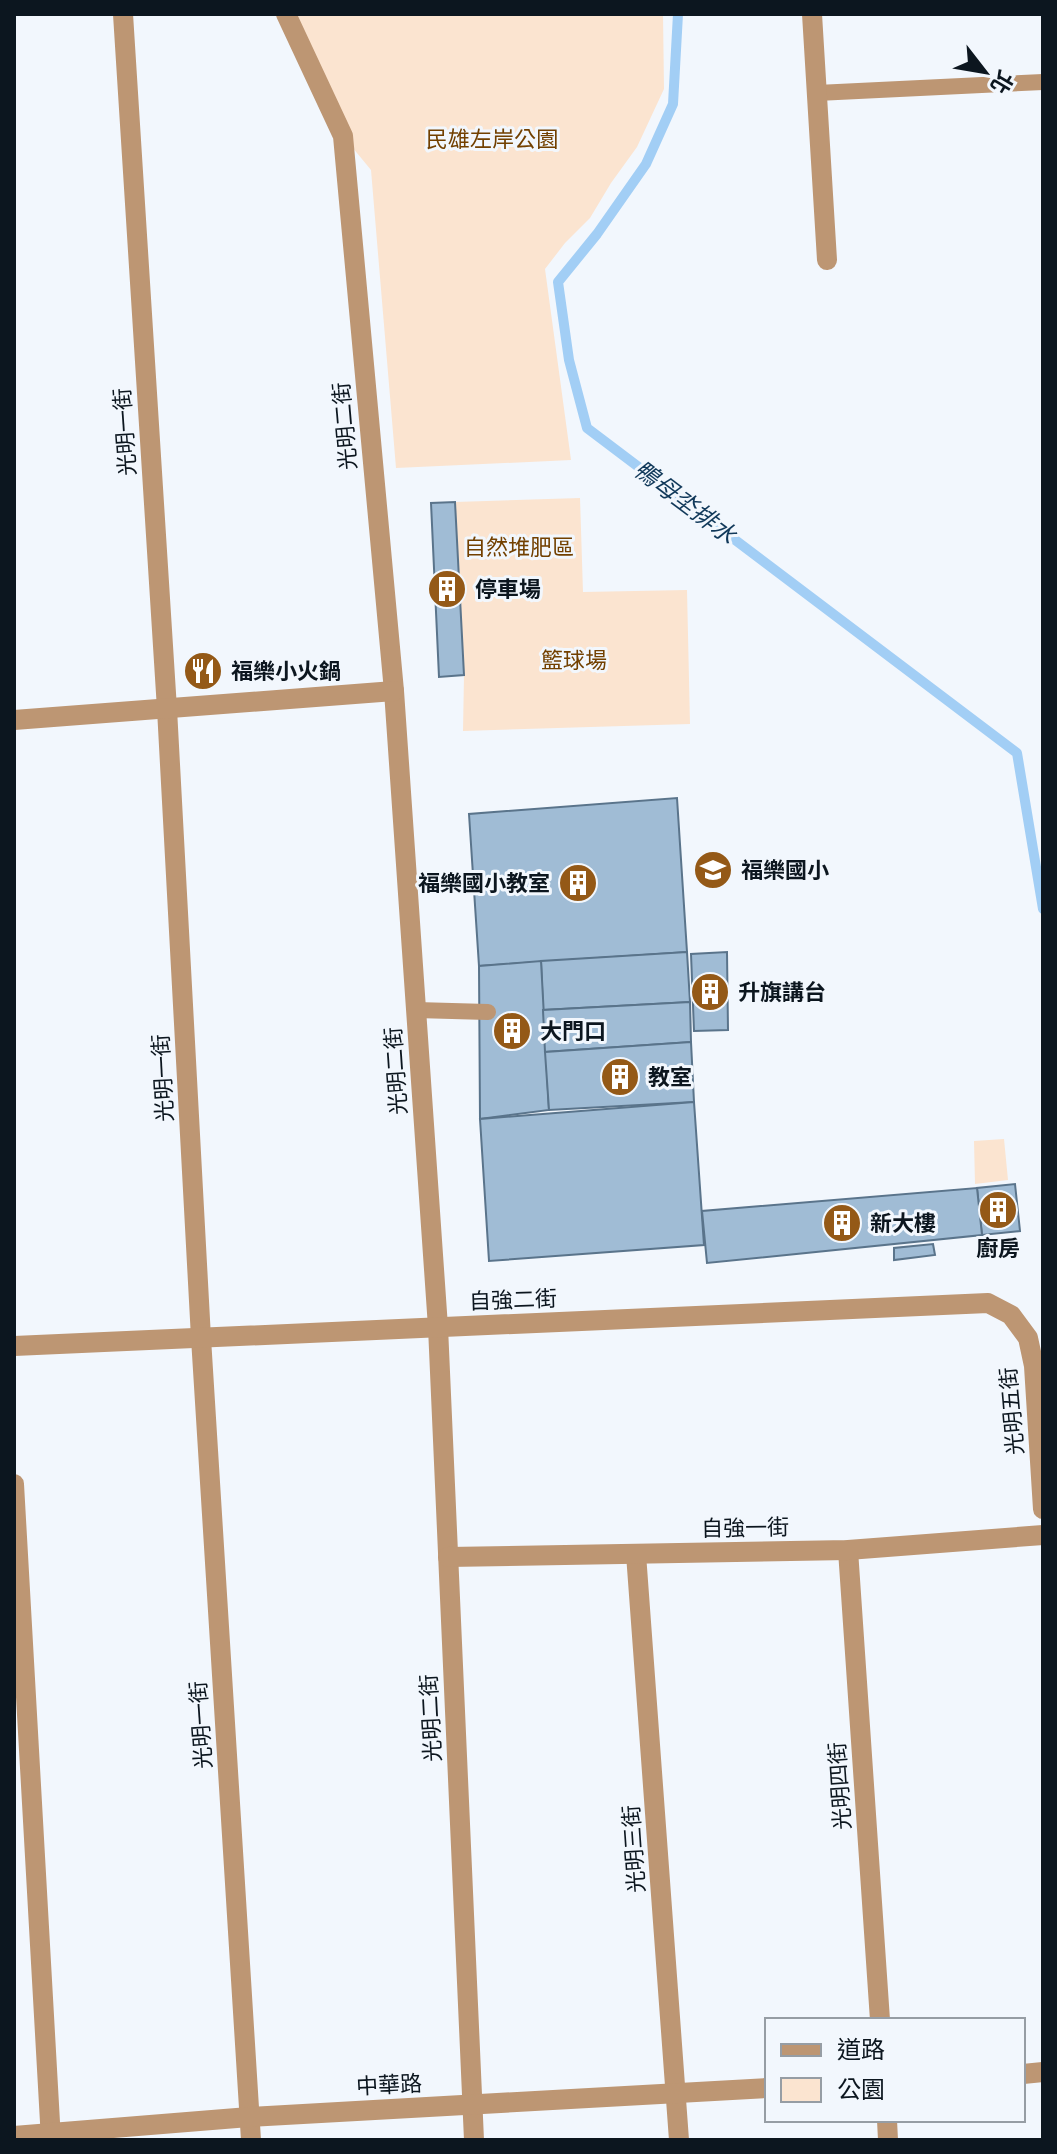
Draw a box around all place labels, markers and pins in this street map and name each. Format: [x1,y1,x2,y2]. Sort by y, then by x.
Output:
building icon: 停車場 [426,568,468,610]
place label: 停車場 [475,576,541,603]
restaurant icon: 福樂小火鍋 [182,650,224,692]
place label: 福樂小火鍋 [231,658,341,685]
school or university icon: 福樂國小 [692,849,734,891]
place label: 福樂國小 [741,857,829,884]
building icon: 福樂國小教室 [557,862,599,904]
place label: 福樂國小教室 [418,870,550,897]
building icon: 升旗講台 [689,971,731,1013]
place label: 升旗講台 [738,979,826,1006]
building icon: 大門口 [491,1010,533,1052]
place label: 大門口 [540,1018,606,1045]
building icon: 教室 [599,1056,641,1098]
place label: 教室 [648,1064,692,1091]
building icon: 廚房 [977,1189,1019,1231]
building icon: 新大樓 [821,1202,863,1244]
place label: 新大樓 [870,1210,936,1237]
place label: 廚房 [976,1235,1020,1262]

